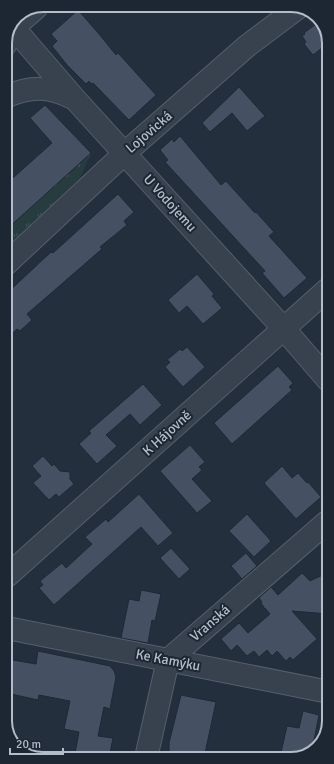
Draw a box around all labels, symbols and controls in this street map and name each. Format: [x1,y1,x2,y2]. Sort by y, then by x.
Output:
street label: Lojovická [122,107,176,157]
street label: U Vodojemu [140,171,200,235]
street label: K Hájovně [139,407,195,459]
street label: Vranská [186,601,234,645]
street label: Ke Kamýku [134,645,202,675]
scale bar [10,730,63,756]
text: 20 m [16,737,41,752]

